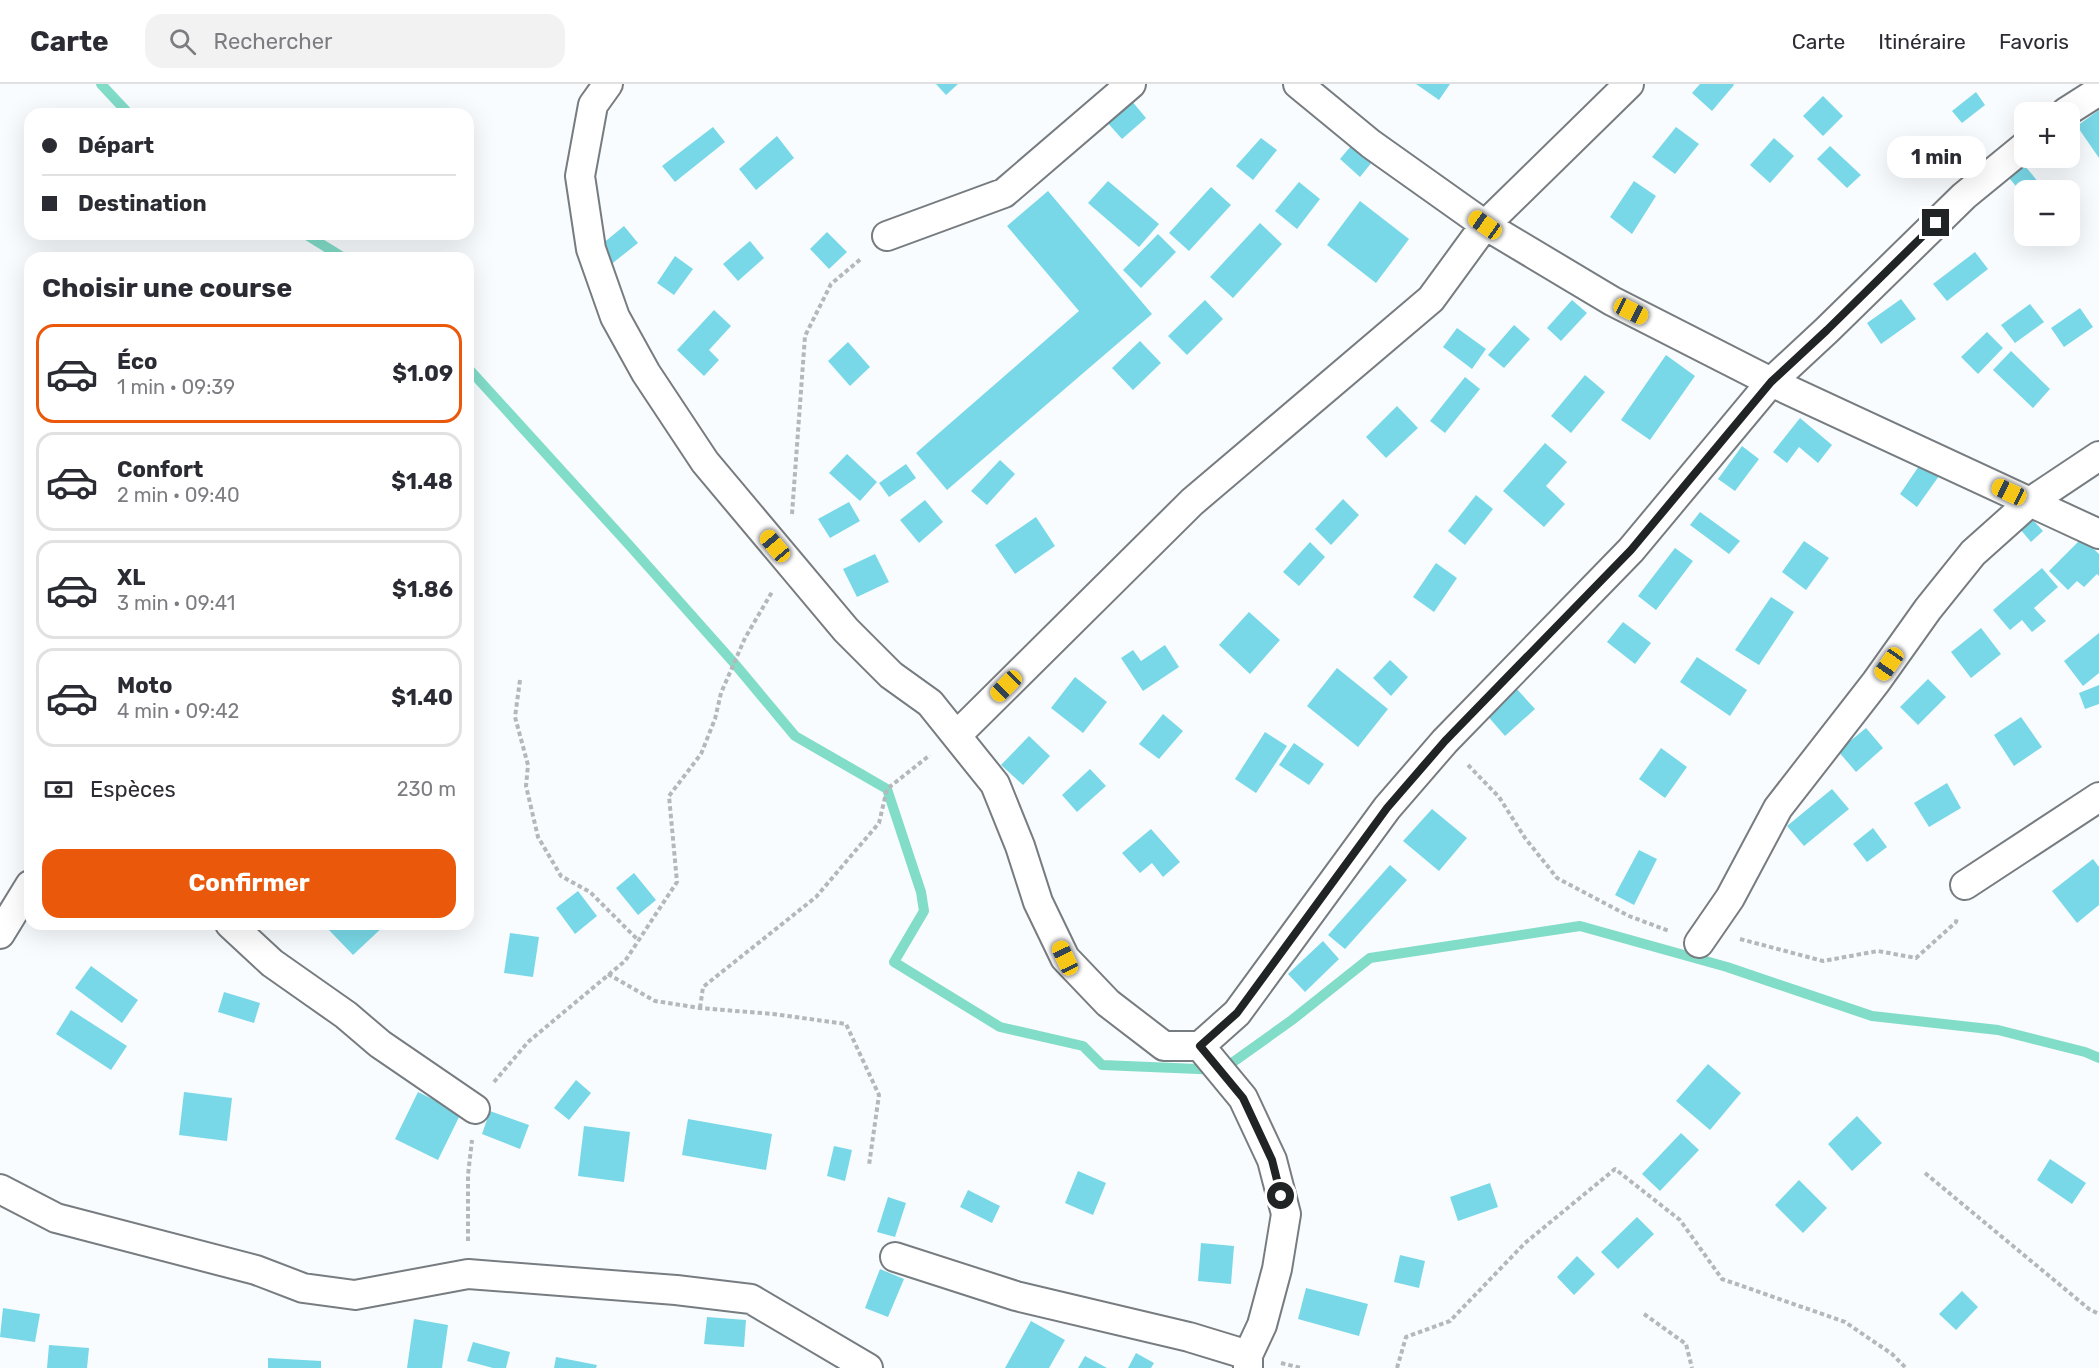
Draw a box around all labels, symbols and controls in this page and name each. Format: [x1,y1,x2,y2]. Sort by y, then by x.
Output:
search box [145,14,565,68]
text: Carte [30,25,109,58]
icon: search [166,25,199,58]
text: Rechercher [214,28,332,55]
text: Carte [1792,29,1845,54]
text: Itinéraire [1878,29,1966,54]
text: Favoris [1999,29,2069,54]
map controls [2014,102,2080,246]
button: + [2014,102,2080,168]
text: Départ [78,132,154,159]
callout: 1 min [1886,136,1986,178]
text: 1 min [1911,145,1962,169]
button: − [2014,180,2080,246]
text: Destination [78,190,207,217]
car [1465,207,1505,243]
route end [1922,209,1949,236]
text: Choisir une course [42,272,292,304]
car [1611,295,1651,327]
icon: car [45,347,99,401]
text: Éco [117,348,157,375]
text: $1.09 [392,360,453,387]
text: 1 min · 09:39 [117,375,235,399]
icon: car [45,455,99,509]
text: Confort [117,456,203,483]
text: $1.48 [391,468,453,495]
car [1989,476,2029,508]
text: 2 min · 09:40 [117,483,240,507]
car [757,526,793,566]
icon: car [45,563,99,617]
text: XL [117,564,145,591]
text: $1.86 [392,576,453,603]
text: 3 min · 09:41 [117,591,235,615]
car [1871,644,1907,684]
car [987,667,1025,705]
icon: car [45,671,99,725]
text: Moto [117,672,172,699]
text: $1.40 [391,684,453,711]
text: 4 min · 09:42 [117,699,239,723]
icon: cash [42,773,75,806]
text: Espèces [90,776,176,803]
text: 230 m [397,777,456,801]
button: Confirmer [42,849,456,918]
car [1049,938,1081,978]
route start [1267,1182,1294,1209]

